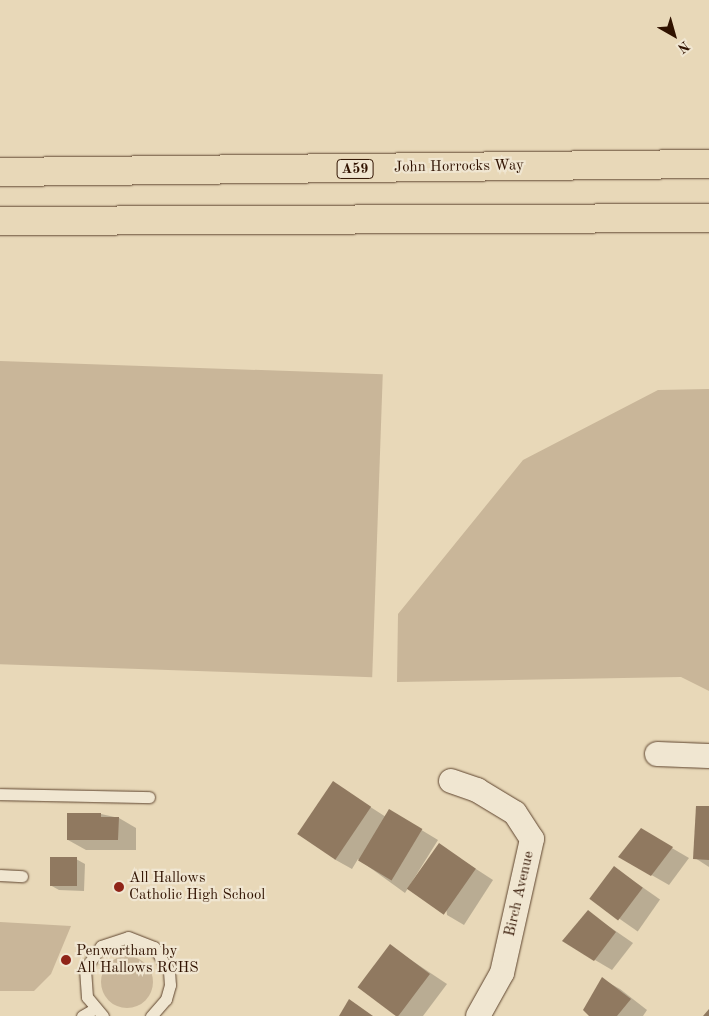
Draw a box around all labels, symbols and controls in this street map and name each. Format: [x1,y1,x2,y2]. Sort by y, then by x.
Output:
north arrow [649,10,699,60]
text: N [675,38,692,56]
road number: A59 [336,157,374,180]
street label: John Horrocks Way [394,157,524,177]
street label: Birch Avenue [501,850,539,938]
place label: All Hallows Catholic High School [129,869,265,904]
marker: All Hallows Catholic High School [113,881,125,893]
place label: Penwortham by All Hallows RCHS [76,942,199,977]
marker: Penwortham by All Hallows RCHS [60,954,72,966]

